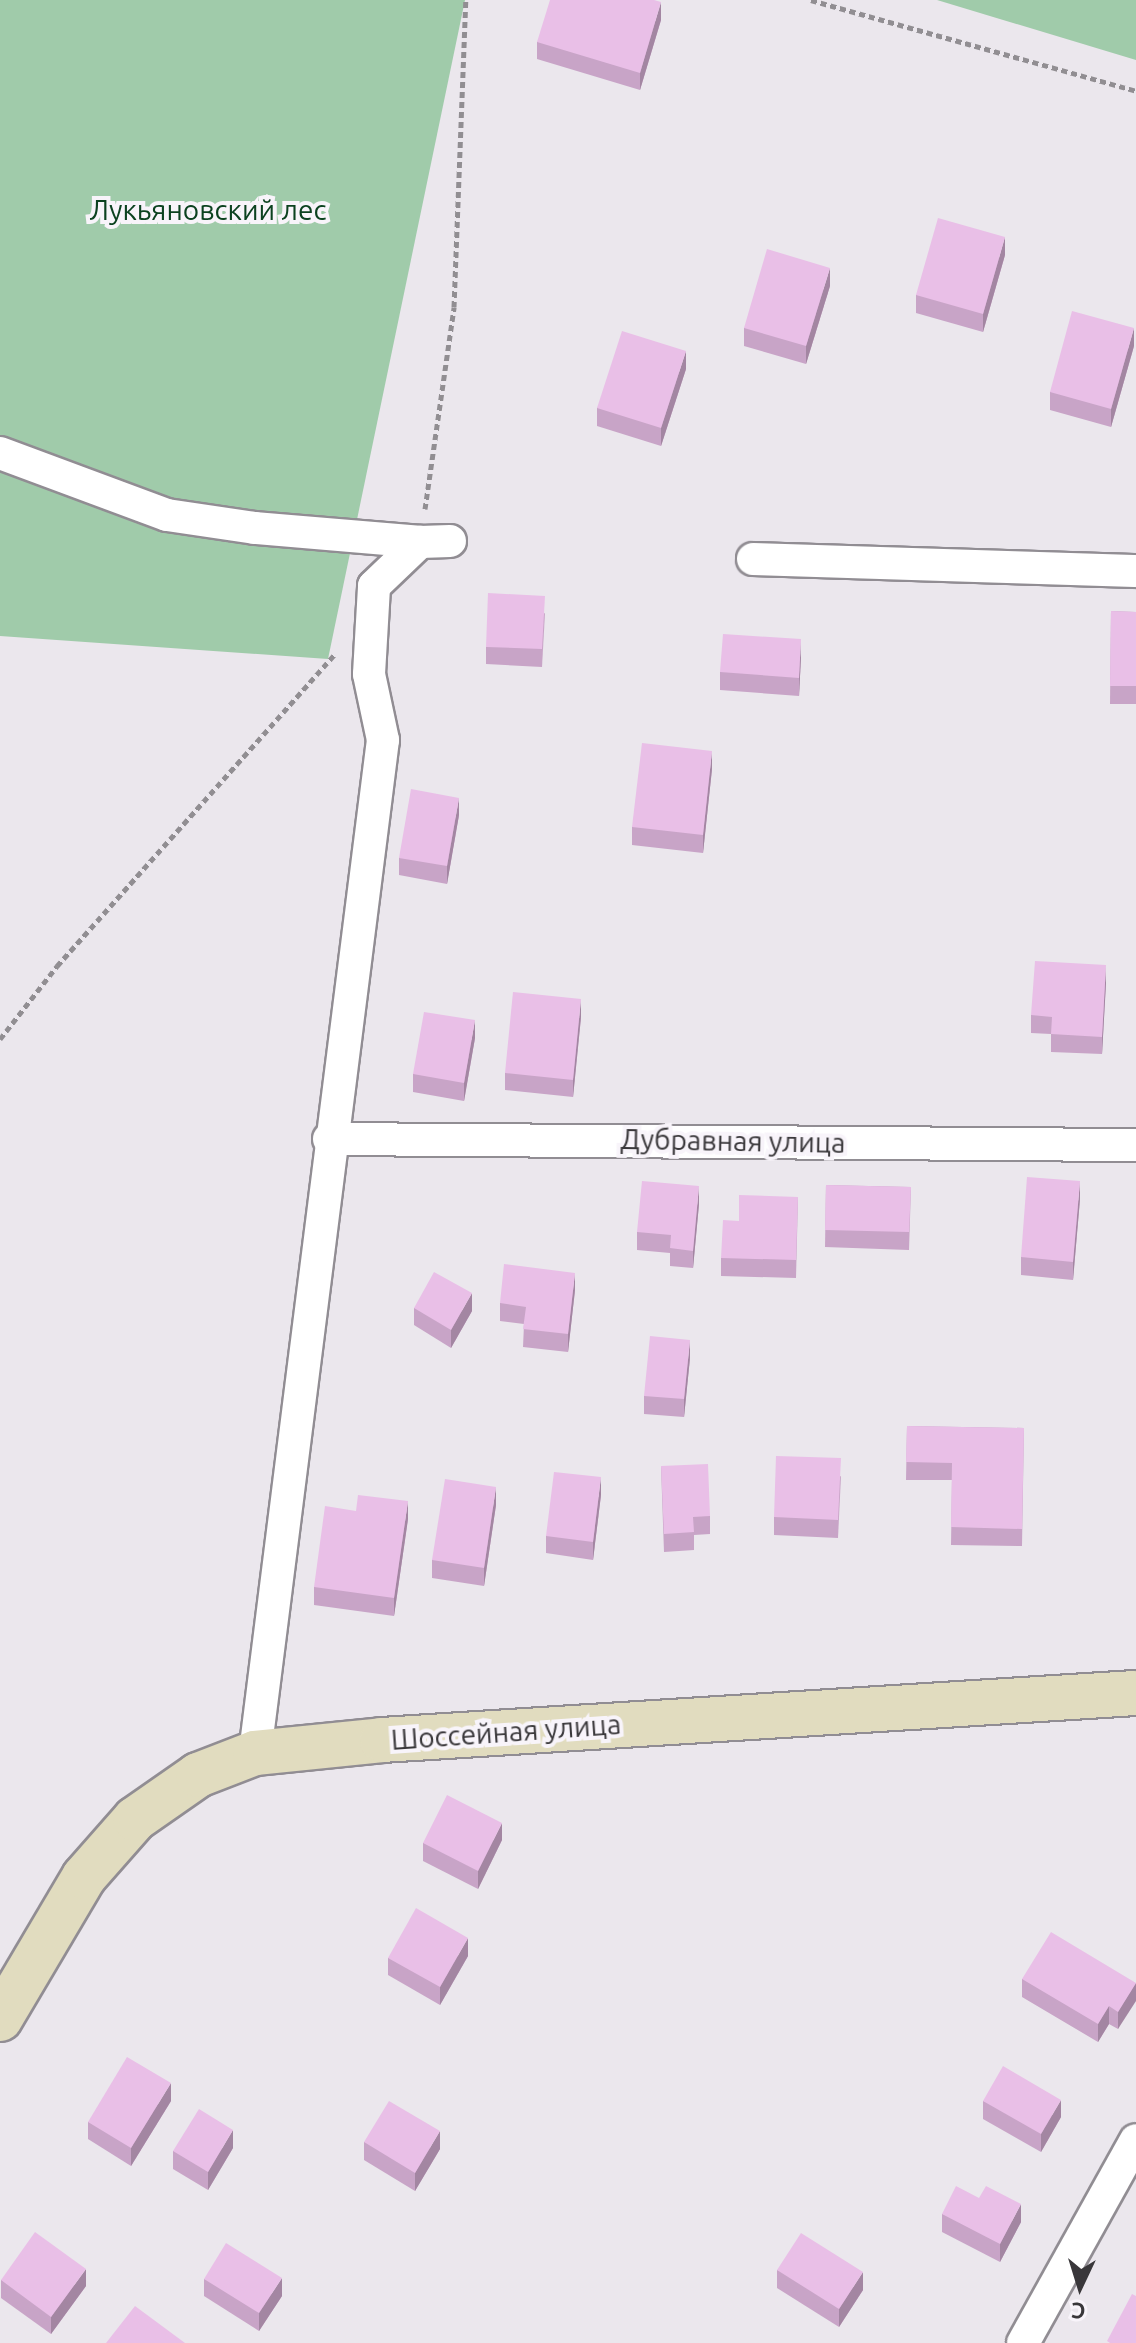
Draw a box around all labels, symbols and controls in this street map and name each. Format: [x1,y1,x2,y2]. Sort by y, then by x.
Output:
park label: Лукьяновский лес [90,193,326,227]
street label: Дубравная улица [620,1122,846,1160]
street label: Шоссейная улица [390,1707,622,1757]
north arrow [1040,2247,1120,2327]
text: С [1070,2298,1086,2324]

